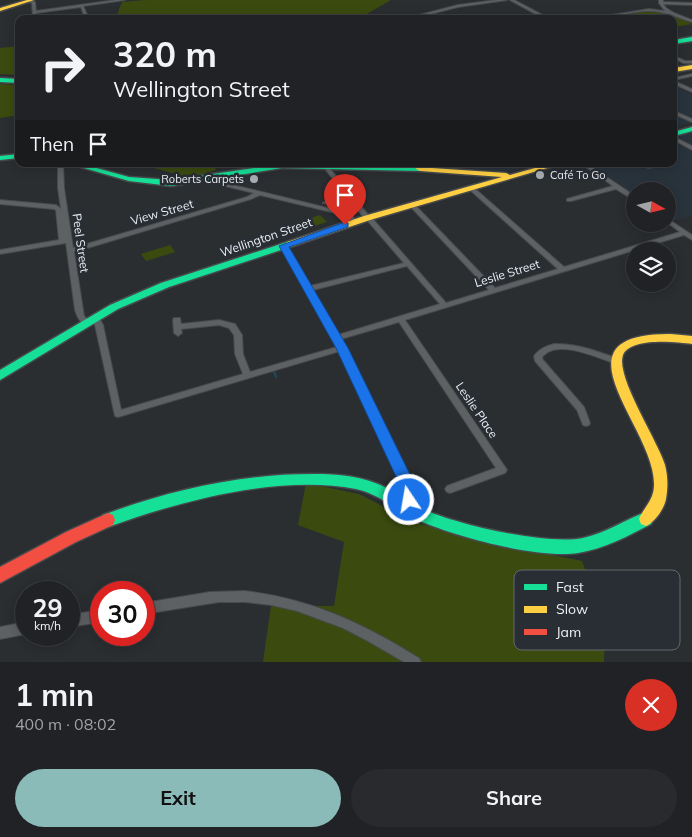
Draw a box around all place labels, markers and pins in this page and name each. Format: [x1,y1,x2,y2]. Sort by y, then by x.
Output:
place label: Café To Go [550,168,606,182]
marker: Café To Go [534,169,546,181]
place label: Roberts Carpets [161,172,244,186]
marker: Roberts Carpets [248,173,260,185]
pin [324,174,366,225]

